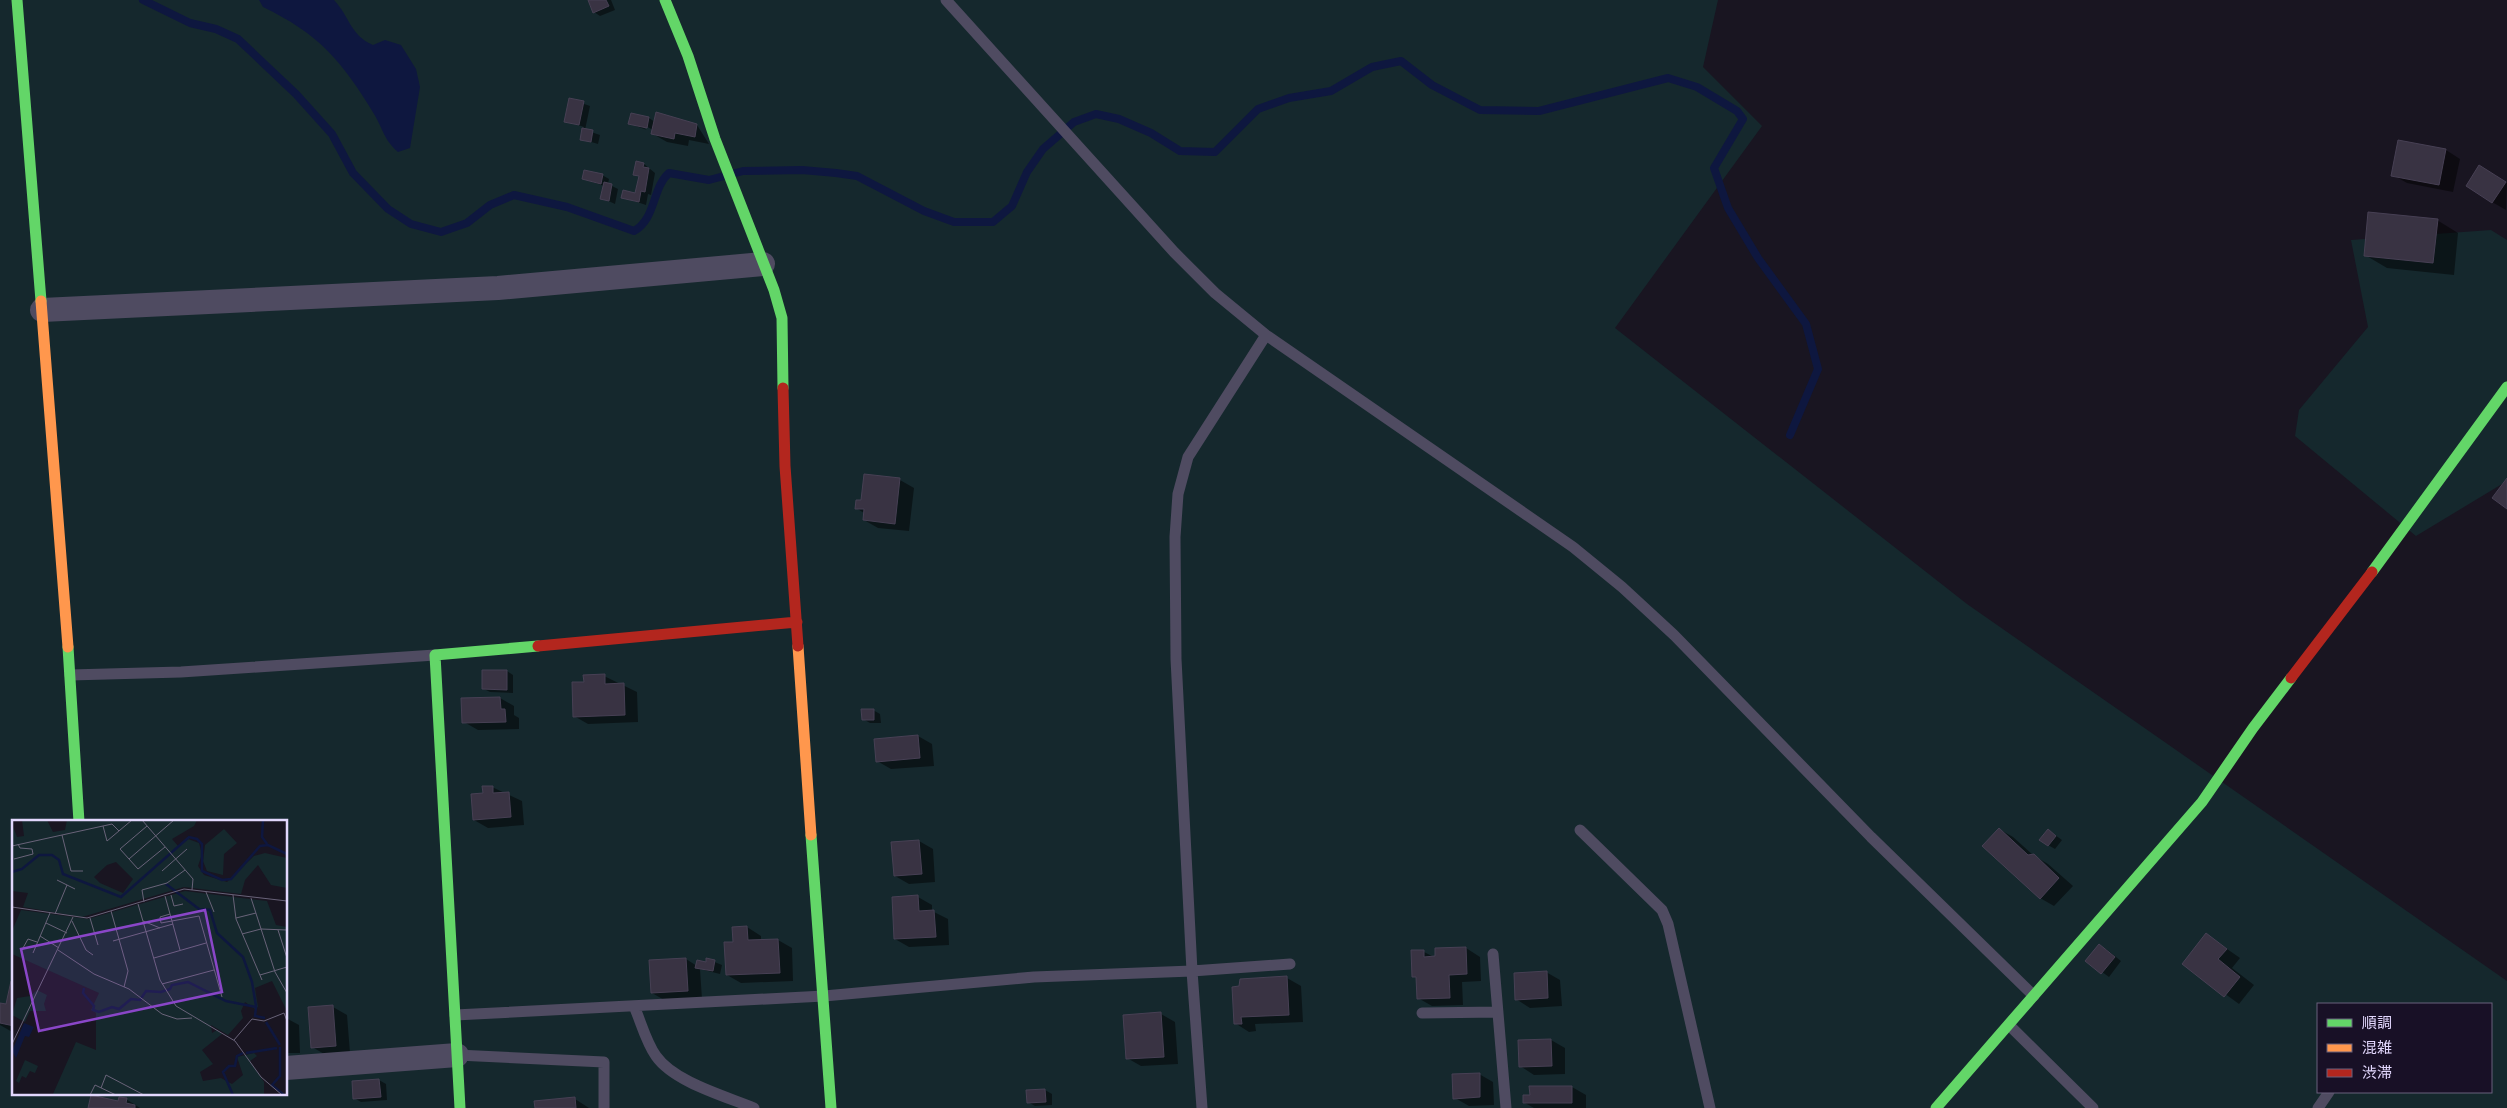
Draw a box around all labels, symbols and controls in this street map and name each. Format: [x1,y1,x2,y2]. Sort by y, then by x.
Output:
inset map [12,820,288,1096]
legend [2317,1003,2492,1093]
text: 順調 [2362,1014,2392,1032]
text: 混雑 [2362,1039,2392,1057]
text: 渋滞 [2362,1064,2392,1082]

